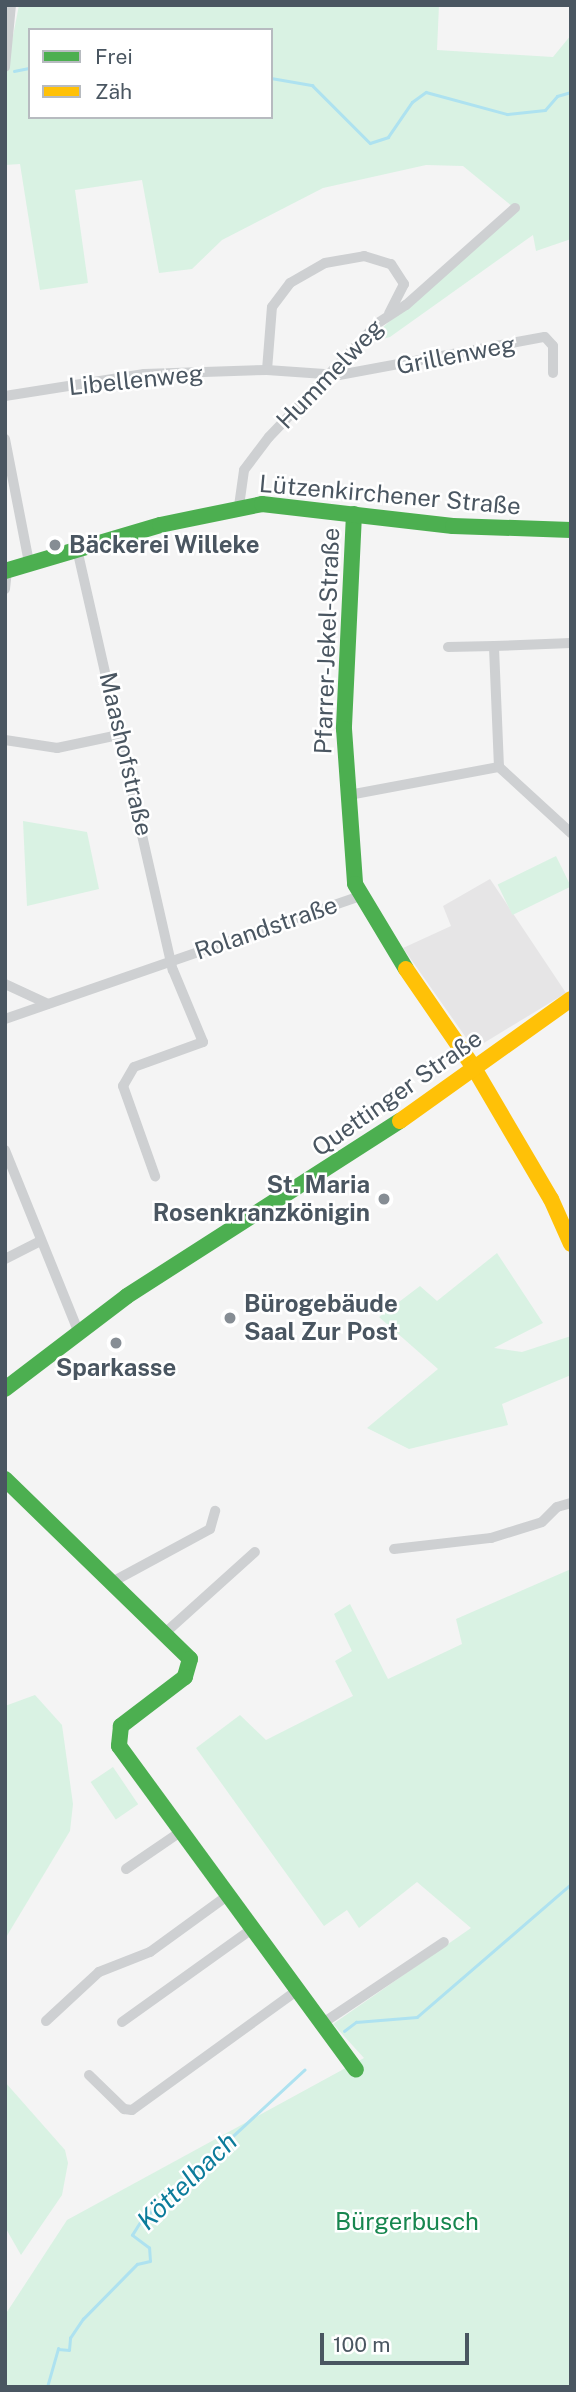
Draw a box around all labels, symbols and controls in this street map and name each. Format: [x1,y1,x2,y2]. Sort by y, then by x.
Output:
legend [28,28,273,119]
text: Frei [95,44,133,69]
text: Zäh [95,79,132,104]
street label: Hummelweg [271,313,389,435]
street label: Grillenweg [394,329,518,381]
street label: Libellenweg [67,359,205,401]
street label: Lützenkirchener Straße [258,469,522,521]
street label: Pfarrer-Jekel-Straße [309,527,345,755]
place label: Bäckerei Willeke [69,531,260,559]
marker: Bäckerei Willeke [47,537,63,553]
street label: Maashofstraße [93,669,159,839]
street label: Rolandstraße [191,890,341,966]
street label: Quettinger Straße [307,1024,487,1162]
place label: St. Maria Rosenkranzkönigin [153,1171,370,1227]
marker: St. Maria Rosenkranzkönigin [376,1191,392,1207]
place label: Bürogebäude Saal Zur Post [244,1290,398,1346]
marker: Bürogebäude Saal Zur Post [222,1310,238,1326]
marker: Sparkasse [108,1335,124,1351]
place label: Sparkasse [56,1354,176,1382]
water label: Köttelbach [131,2126,243,2236]
park label: Bürgerbusch [335,2208,479,2236]
scale bar [324,2318,473,2362]
text: 100 m [333,2332,390,2357]

